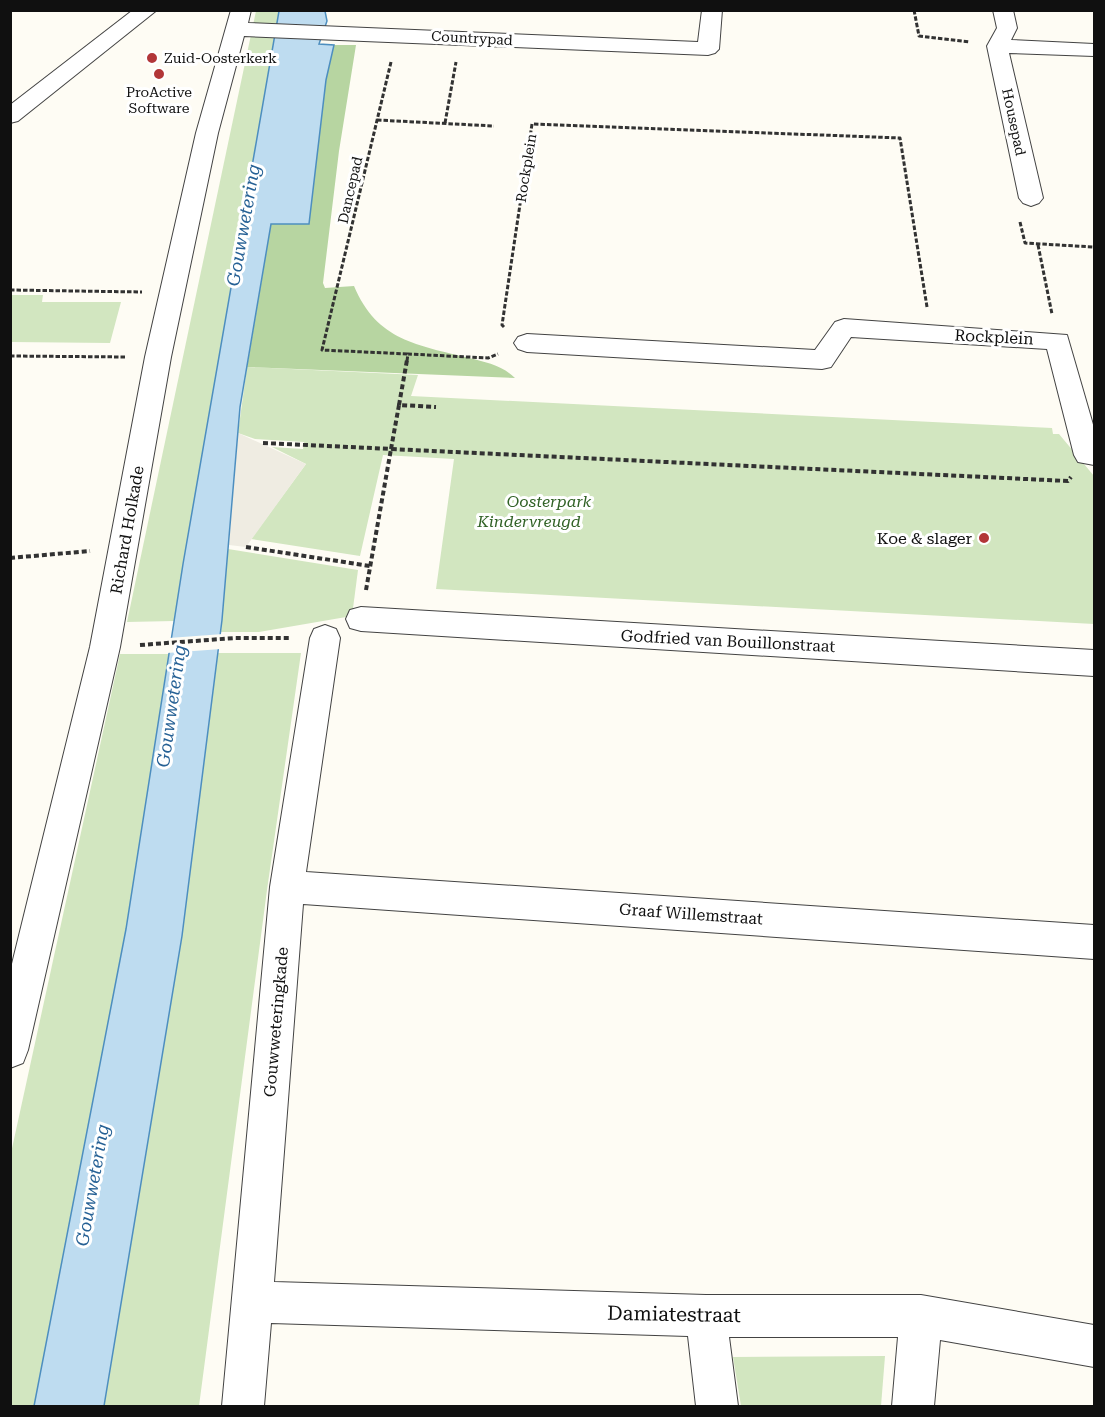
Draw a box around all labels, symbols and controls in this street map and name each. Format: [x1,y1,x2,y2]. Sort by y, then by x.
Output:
street label: Countrypad [431,28,513,48]
place label: Zuid-Oosterkerk [164,50,277,66]
marker: Zuid-Oosterkerk [145,51,159,65]
marker: ProActive Software [152,67,166,81]
place label: ProActive Software [126,84,192,116]
street label: Housepad [999,87,1029,157]
street label: Rockplein [513,133,539,203]
street label: Dancepad [335,155,365,225]
water label: Gouwwetering [222,162,264,288]
street label: Rockplein [954,325,1034,349]
street label: Richard Holkade [106,464,148,596]
park label: Oosterpark [507,492,592,511]
park label: Kindervreugd [476,512,581,531]
place label: Koe & slager [877,529,972,548]
marker: Koe & slager [977,531,991,545]
street label: Godfried van Bouillonstraat [620,626,836,656]
water label: Gouwwetering [152,643,190,769]
street label: Graaf Willemstraat [619,900,763,928]
street label: Gouwweteringkade [260,946,292,1098]
water label: Gouwwetering [71,1122,113,1248]
street label: Damiatestraat [607,1301,741,1327]

